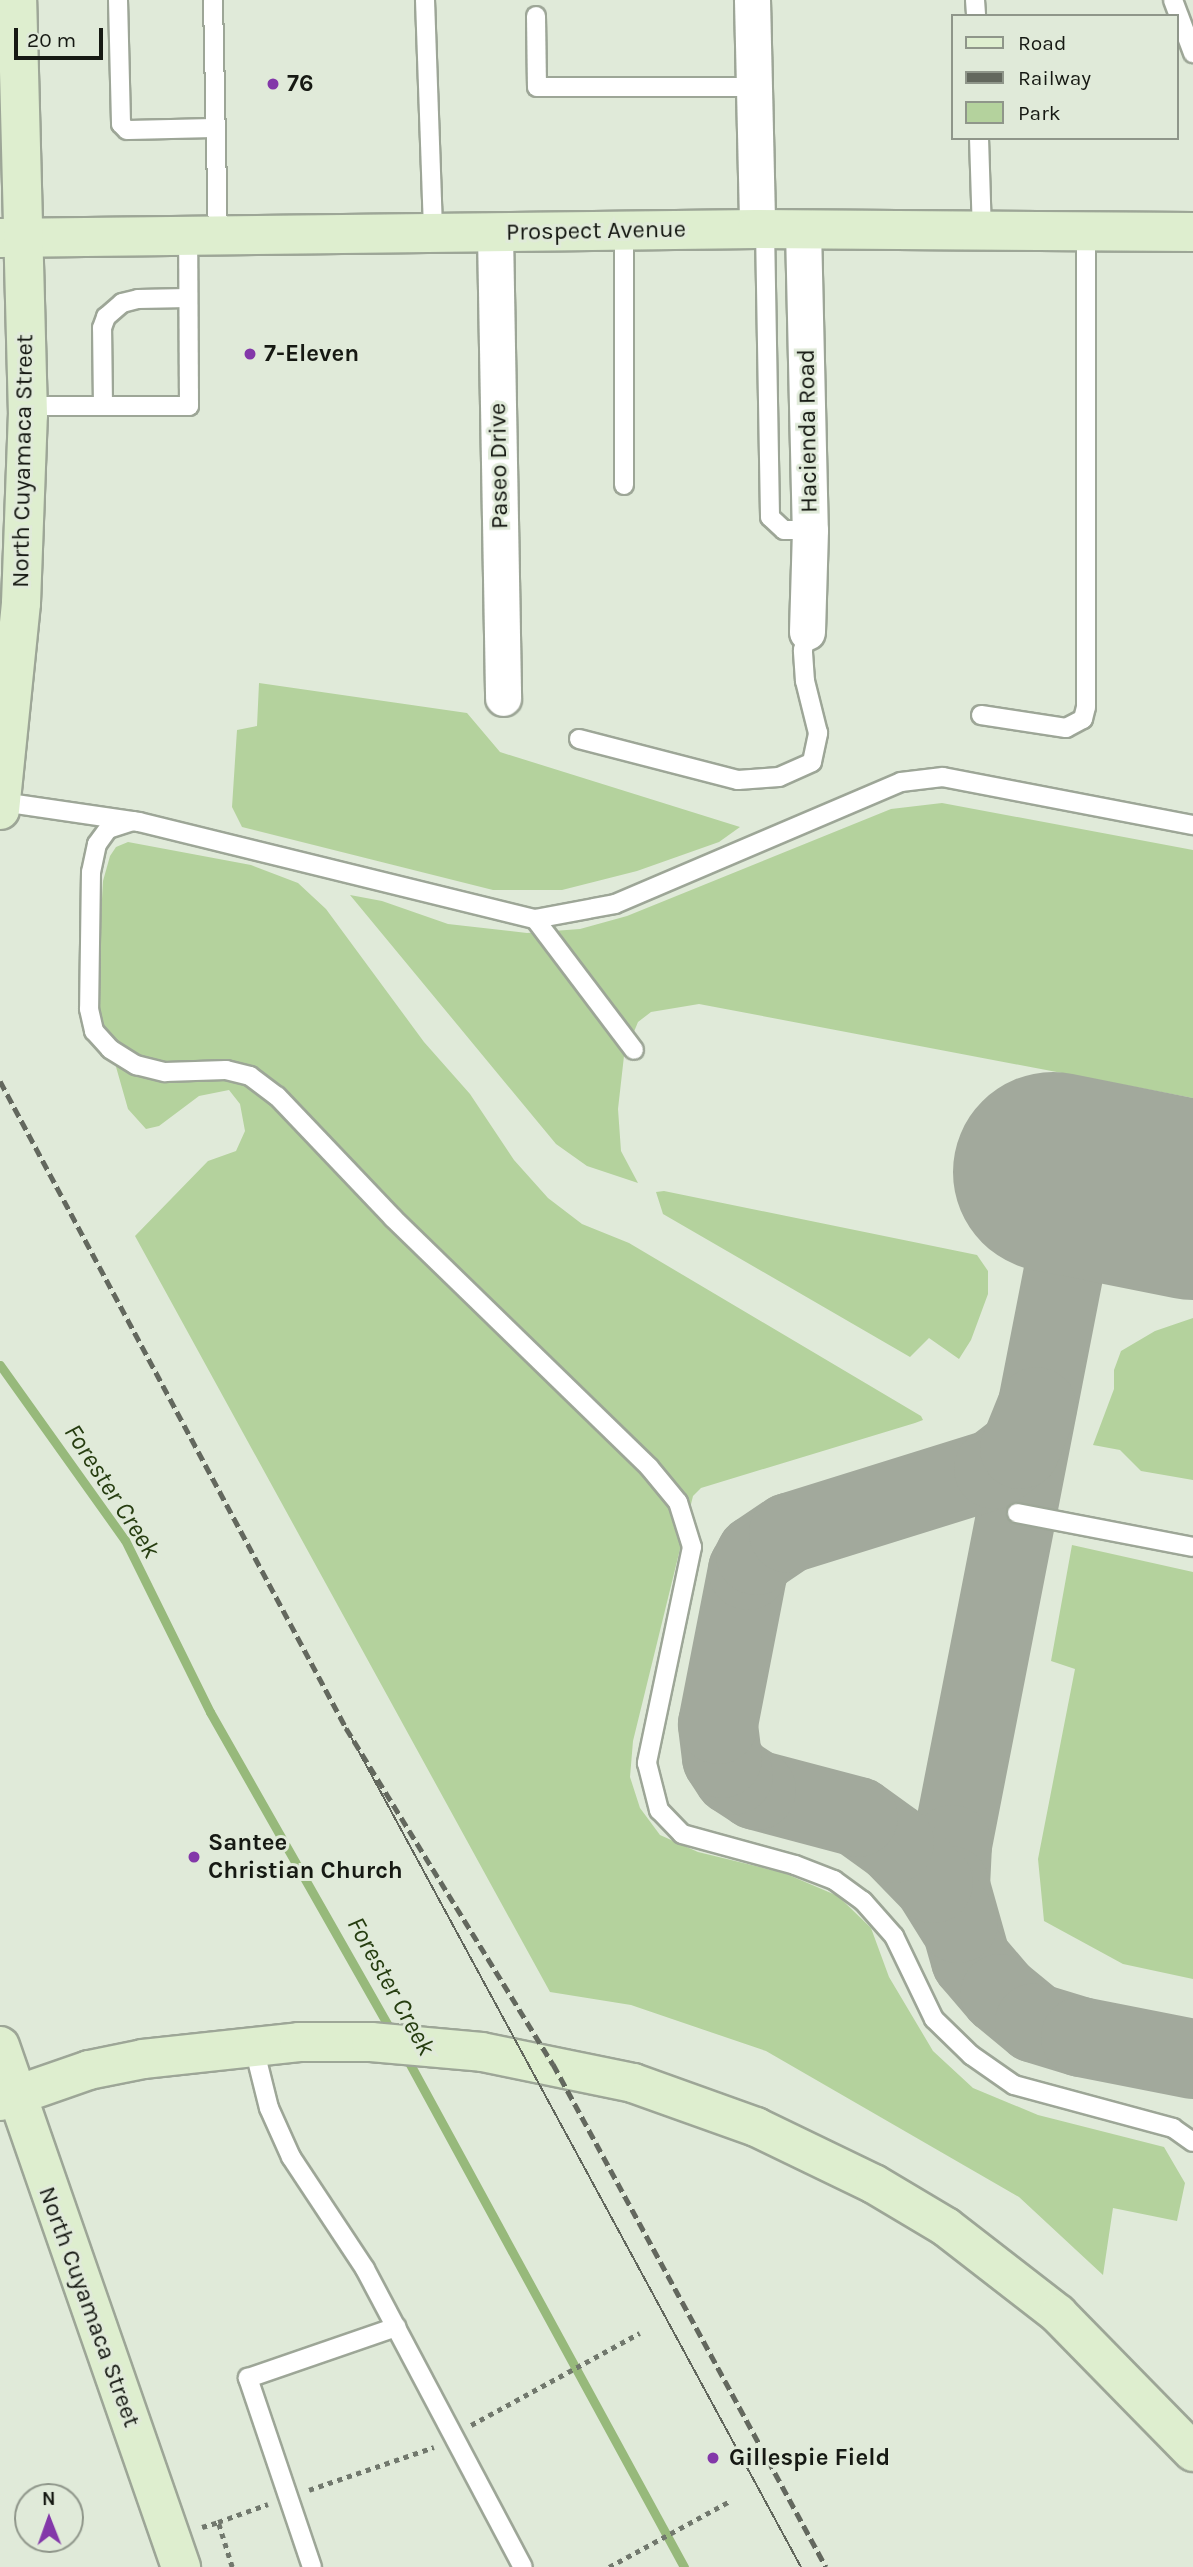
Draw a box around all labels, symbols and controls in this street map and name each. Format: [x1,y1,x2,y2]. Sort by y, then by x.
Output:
scale bar [18,14,107,58]
legend [951,14,1179,140]
text: 20 m [27,28,76,52]
text: Road [1018,31,1066,55]
text: Railway [1018,66,1091,90]
place label: 76 [287,70,314,98]
marker: 76 [265,76,281,92]
text: Park [1018,101,1061,125]
street label: Prospect Avenue [506,215,686,247]
street label: North Cuyamaca Street [6,334,40,588]
place label: 7-Eleven [264,340,359,368]
marker: 7-Eleven [242,346,258,362]
street label: Hacienda Road [792,349,824,513]
street label: Paseo Drive [484,403,514,529]
water label: Forester Creek [57,1418,167,1564]
place label: Santee Christian Church [208,1829,403,1885]
marker: Santee Christian Church [186,1849,202,1865]
water label: Forester Creek [340,1911,442,2061]
street label: North Cuyamaca Street [32,2183,146,2431]
place label: Gillespie Field [729,2444,890,2472]
marker: Gillespie Field [703,2448,723,2468]
north arrow [14,2483,84,2553]
text: N [42,2488,56,2510]

